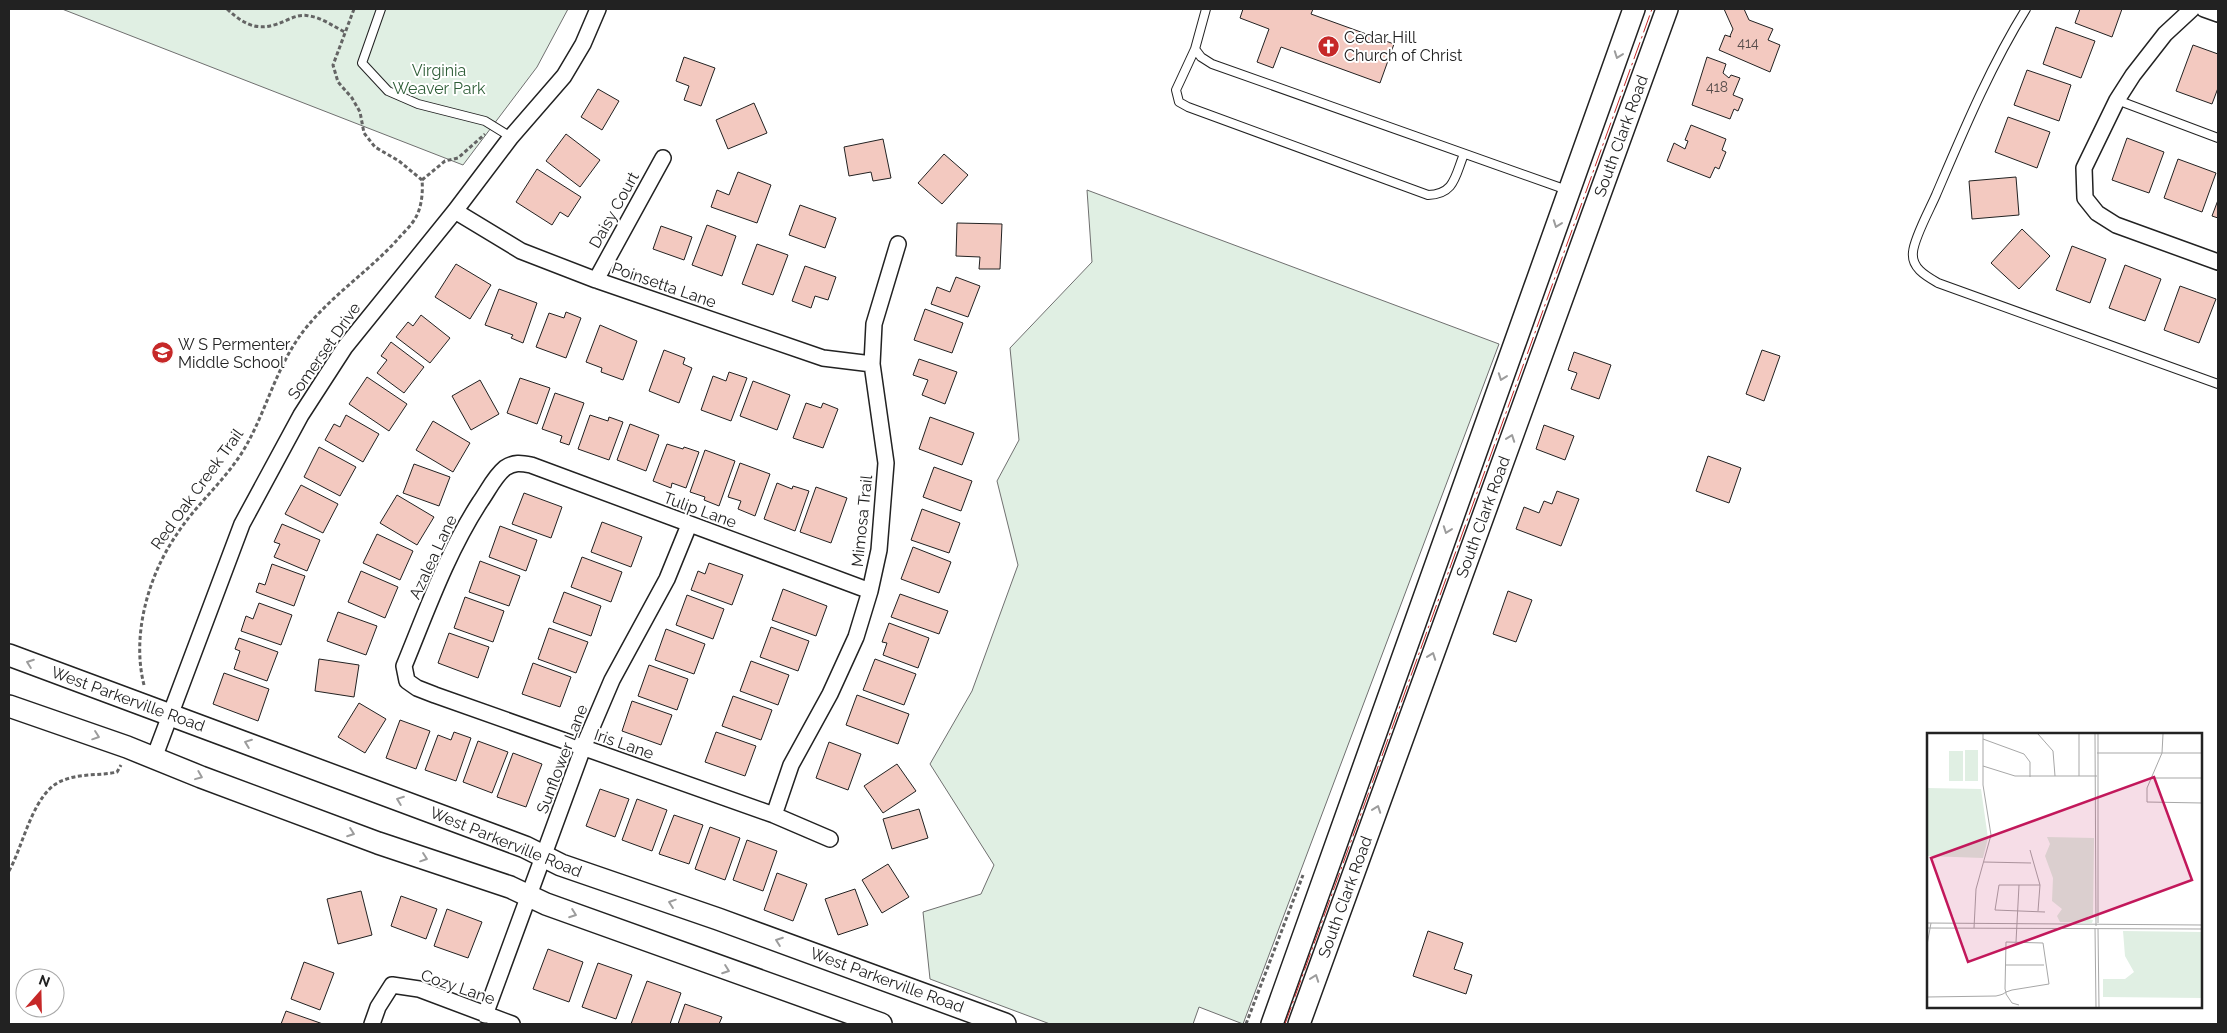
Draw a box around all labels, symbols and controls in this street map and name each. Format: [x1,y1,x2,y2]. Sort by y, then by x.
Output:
place label: Cedar Hill Church of Christ [1344,28,1463,65]
church icon: Cedar Hill Church of Christ [1316,34,1340,58]
house number: 414 [1737,35,1759,51]
one-way arrow [1614,50,1624,58]
park label: Virginia Weaver Park [392,61,486,98]
street label: South Clark Road [1590,73,1652,199]
house number: 418 [1706,79,1728,95]
street label: Daisy Court [585,168,643,252]
one-way arrow [1553,219,1563,228]
street label: Poinsetta Lane [609,258,719,312]
street label: Somerset Drive [284,299,364,403]
place label: W S Permenter Middle School [178,335,291,372]
school or university icon: W S Permenter Middle School [150,341,174,365]
one-way arrow [1498,372,1508,381]
street label: Red Oak Creek Trail [147,424,248,553]
one-way arrow [1505,434,1515,443]
street label: South Clark Road [1452,454,1514,580]
street label: Mimosa Trail [848,473,876,568]
street label: Tulip Lane [661,488,739,532]
street label: Azalea Lane [405,512,461,602]
one-way arrow [1443,525,1453,534]
one-way arrow [1426,653,1436,661]
one-way arrow [26,659,34,669]
street label: West Parkerville Road [49,662,207,736]
street label: Sunflower Lane [532,702,592,816]
street label: Iris Lane [592,725,656,763]
one-way arrow [91,731,100,741]
inset map [1927,733,2202,1008]
one-way arrow [244,739,253,749]
one-way arrow [194,770,203,780]
one-way arrow [396,796,405,806]
street label: West Parkerville Road [427,803,585,881]
one-way arrow [1371,805,1381,814]
one-way arrow [346,827,355,837]
street label: South Clark Road [1314,834,1376,960]
one-way arrow [419,853,428,863]
one-way arrow [668,899,676,909]
one-way arrow [569,908,577,918]
one-way arrow [775,937,784,947]
street label: West Parkerville Road [808,943,966,1017]
one-way arrow [721,964,730,974]
street label: Cozy Lane [418,965,498,1009]
north arrow [15,968,65,1018]
text: N [37,971,52,990]
one-way arrow [1309,975,1319,983]

